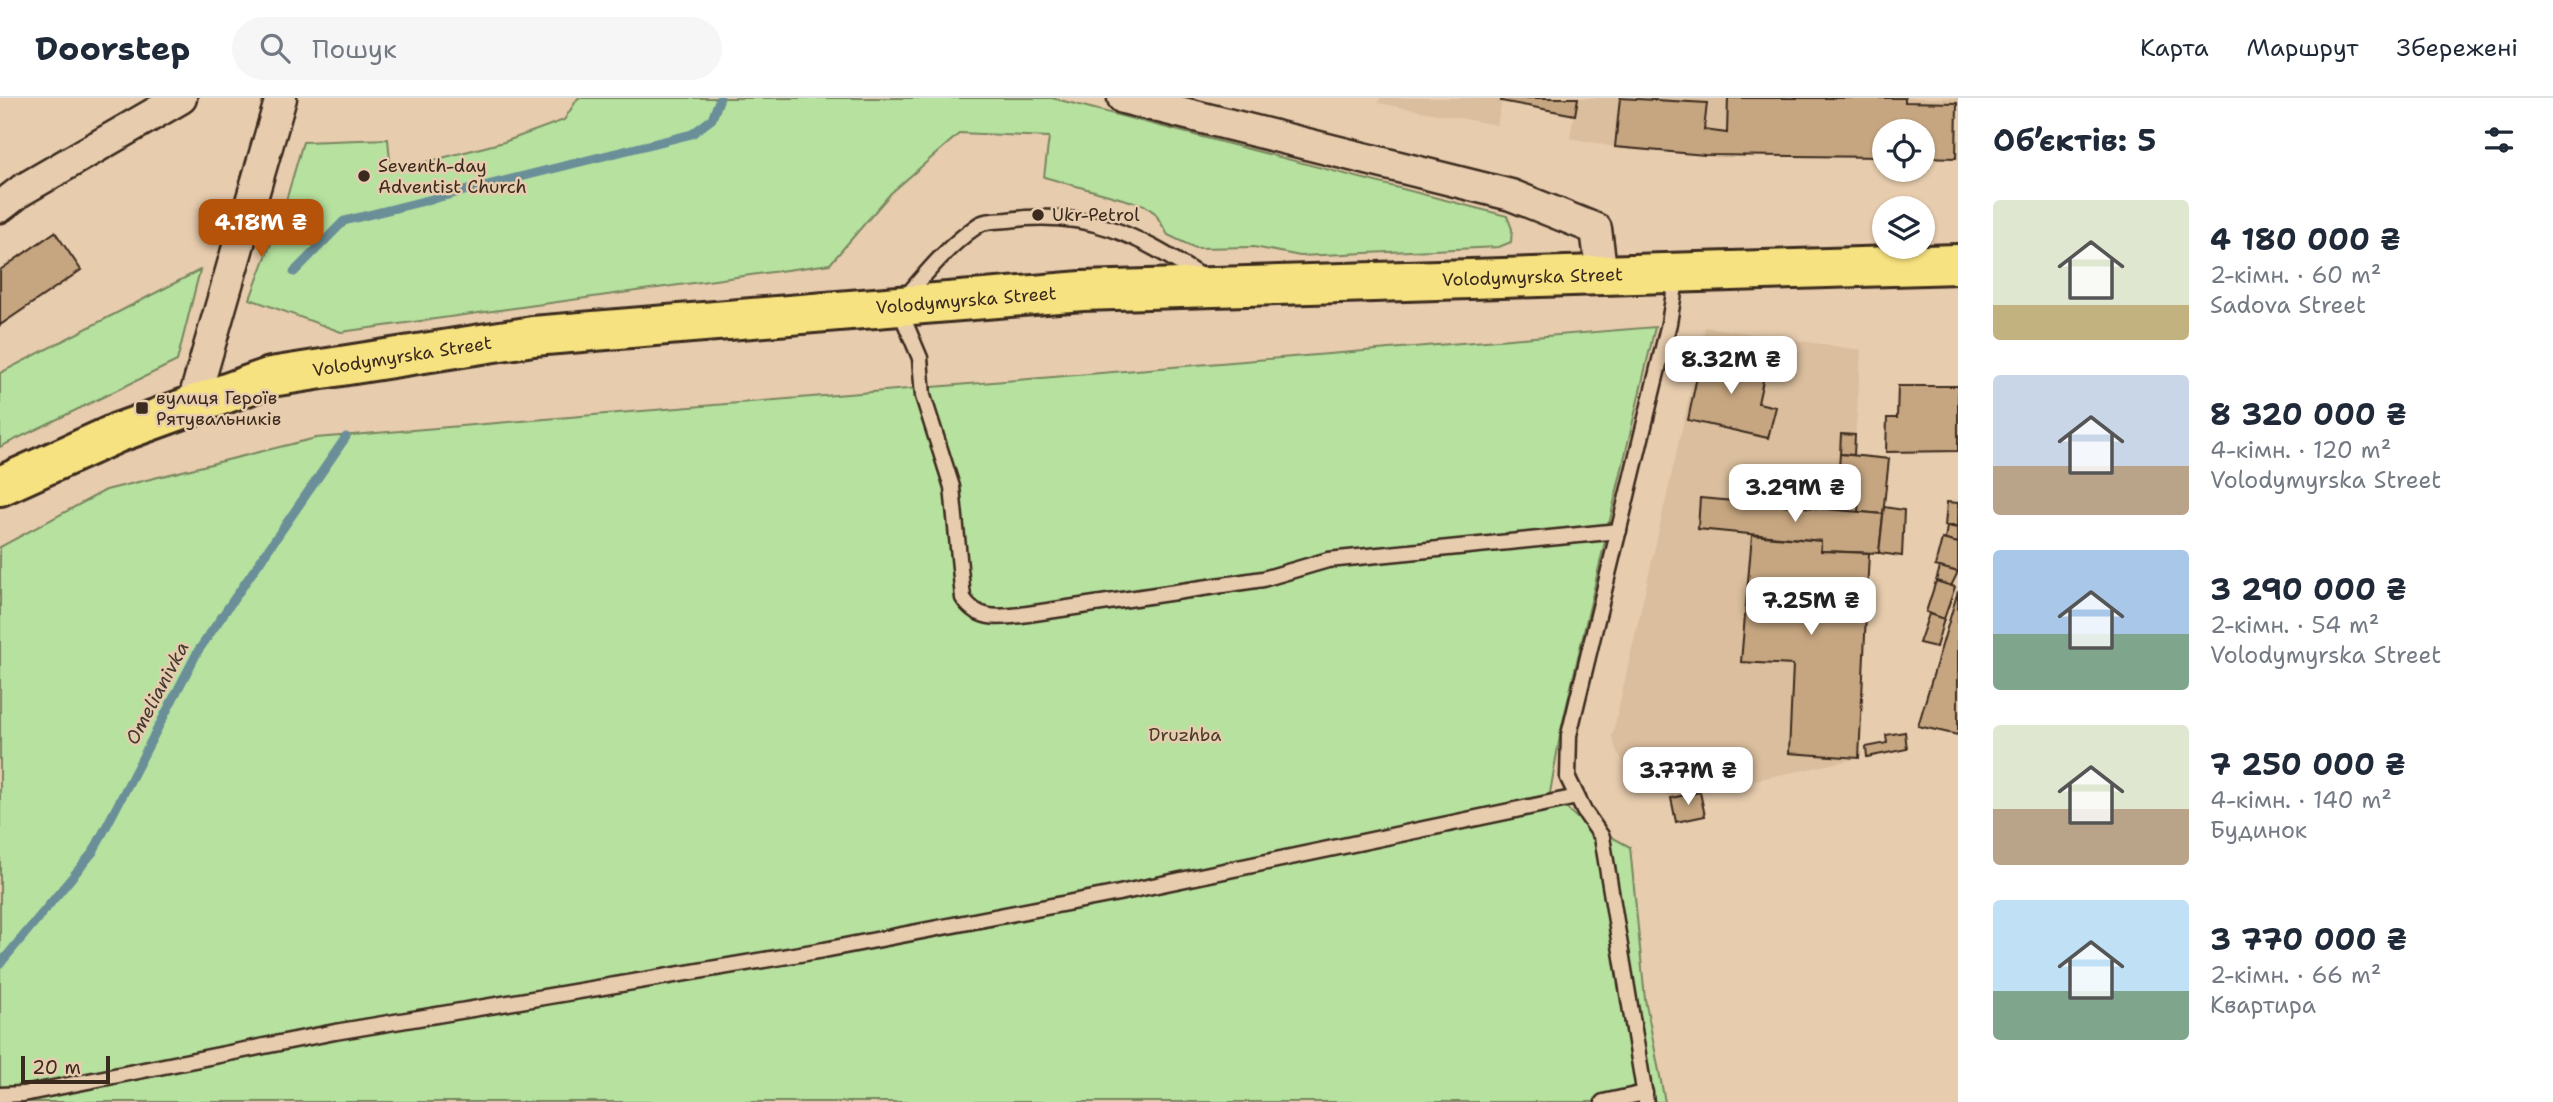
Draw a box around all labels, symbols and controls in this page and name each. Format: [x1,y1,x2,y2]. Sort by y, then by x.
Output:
search box [232,17,722,80]
text: Doorstep [35,26,190,71]
icon: search [256,29,294,67]
text: Пошук [312,31,397,66]
text: Карта [2140,32,2209,64]
text: Маршрут [2247,32,2359,64]
text: Збережені [2397,32,2518,64]
map controls [1872,119,1935,259]
button: locate [1872,119,1935,182]
text: Об’єктів: 5 [1993,120,2156,161]
icon: filters [2480,121,2518,159]
place label: Seventh-day Adventist Church [378,154,527,199]
marker: Seventh-day Adventist Church [356,168,372,184]
button: layers [1872,196,1935,259]
pin: 4.18M ₴ [196,200,326,259]
place label: Ukr-Petrol [1052,203,1140,227]
text: 4.18M ₴ [214,207,308,237]
marker: Ukr-Petrol [1030,207,1046,223]
text: 4 180 000 ₴ [2210,219,2401,260]
icon: home [2049,228,2133,312]
text: 2-кімн. · 60 m² [2210,260,2381,290]
street label: Volodymyrska Street [1442,262,1623,292]
street label: Volodymyrska Street [875,281,1057,320]
text: Sadova Street [2210,290,2366,320]
street label: Volodymyrska Street [311,331,494,382]
pin: 8.32M ₴ [1666,336,1796,396]
text: 8.32M ₴ [1681,344,1781,374]
place label: вулиця Героїв Рятувальників [156,386,281,431]
text: 8 320 000 ₴ [2210,394,2407,435]
marker: вулиця Героїв Рятувальників [134,400,150,416]
icon: home [2049,403,2133,487]
text: 4-кімн. · 120 m² [2210,435,2391,465]
pin: 3.29M ₴ [1730,464,1860,524]
text: Volodymyrska Street [2210,465,2441,495]
text: 3.29M ₴ [1745,472,1845,502]
text: 3 290 000 ₴ [2210,569,2407,610]
pin: 7.25M ₴ [1746,578,1876,637]
icon: home [2049,578,2133,662]
text: 7.25M ₴ [1762,585,1860,615]
text: 2-кімн. · 54 m² [2210,610,2379,640]
water label: Omelianivka [119,637,195,749]
text: Volodymyrska Street [2210,640,2441,670]
park label: Druzhba [1149,723,1221,747]
text: 7 250 000 ₴ [2210,744,2406,785]
pin: 3.77M ₴ [1623,748,1753,807]
icon: home [2049,753,2133,837]
text: 3.77M ₴ [1639,755,1737,785]
text: 4-кімн. · 140 m² [2210,785,2392,815]
text: Будинок [2210,815,2307,845]
text: 3 770 000 ₴ [2210,919,2407,960]
icon: home [2049,928,2133,1012]
text: 2-кімн. · 66 m² [2210,960,2381,990]
text: Квартира [2210,990,2316,1020]
scale bar [21,1053,110,1085]
text: 20 m [32,1055,81,1080]

